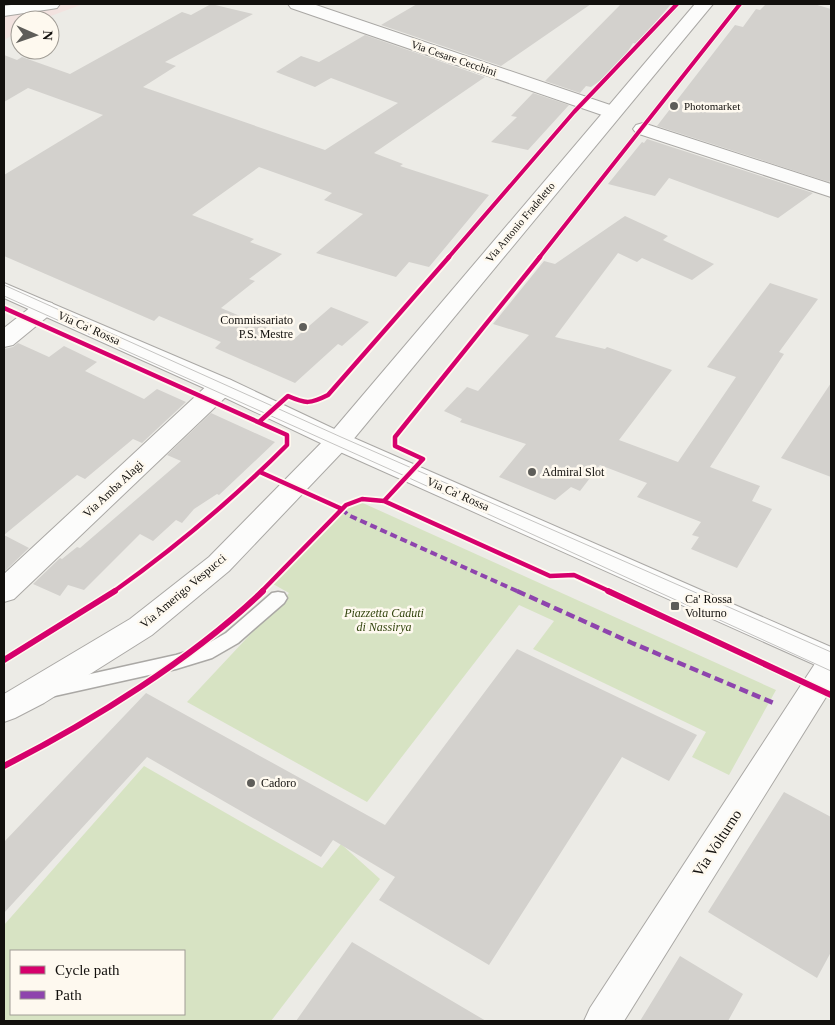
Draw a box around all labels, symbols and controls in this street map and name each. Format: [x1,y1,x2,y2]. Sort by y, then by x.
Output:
north arrow [10,10,60,60]
text: N [40,30,55,41]
street label: Via Cesare Cecchini [410,38,498,78]
marker: Photomarket [668,100,680,112]
place label: Photomarket [684,100,740,112]
street label: Via Antonio Fradeletto [483,179,557,264]
street label: Via Ca' Rossa [56,308,123,348]
place label: Commissariato P.S. Mestre [220,313,293,341]
marker: Commissariato P.S. Mestre [297,321,309,333]
street label: Via Amba Alagi [80,457,147,520]
place label: Admiral Slot [542,465,605,479]
marker: Admiral Slot [526,466,538,478]
street label: Via Ca' Rossa [425,474,492,514]
street label: Via Amerigo Vespucci [137,551,229,631]
place label: Ca' Rossa Volturno [685,592,733,620]
marker: Ca' Rossa Volturno [669,600,681,612]
park label: Piazzetta Caduti di Nassirya [343,606,424,634]
place label: Cadoro [261,776,296,790]
marker: Cadoro [245,777,257,789]
street label: Via Volturno [689,807,745,879]
legend [10,950,185,1015]
text: Cycle path [55,962,120,978]
text: Path [55,987,82,1003]

